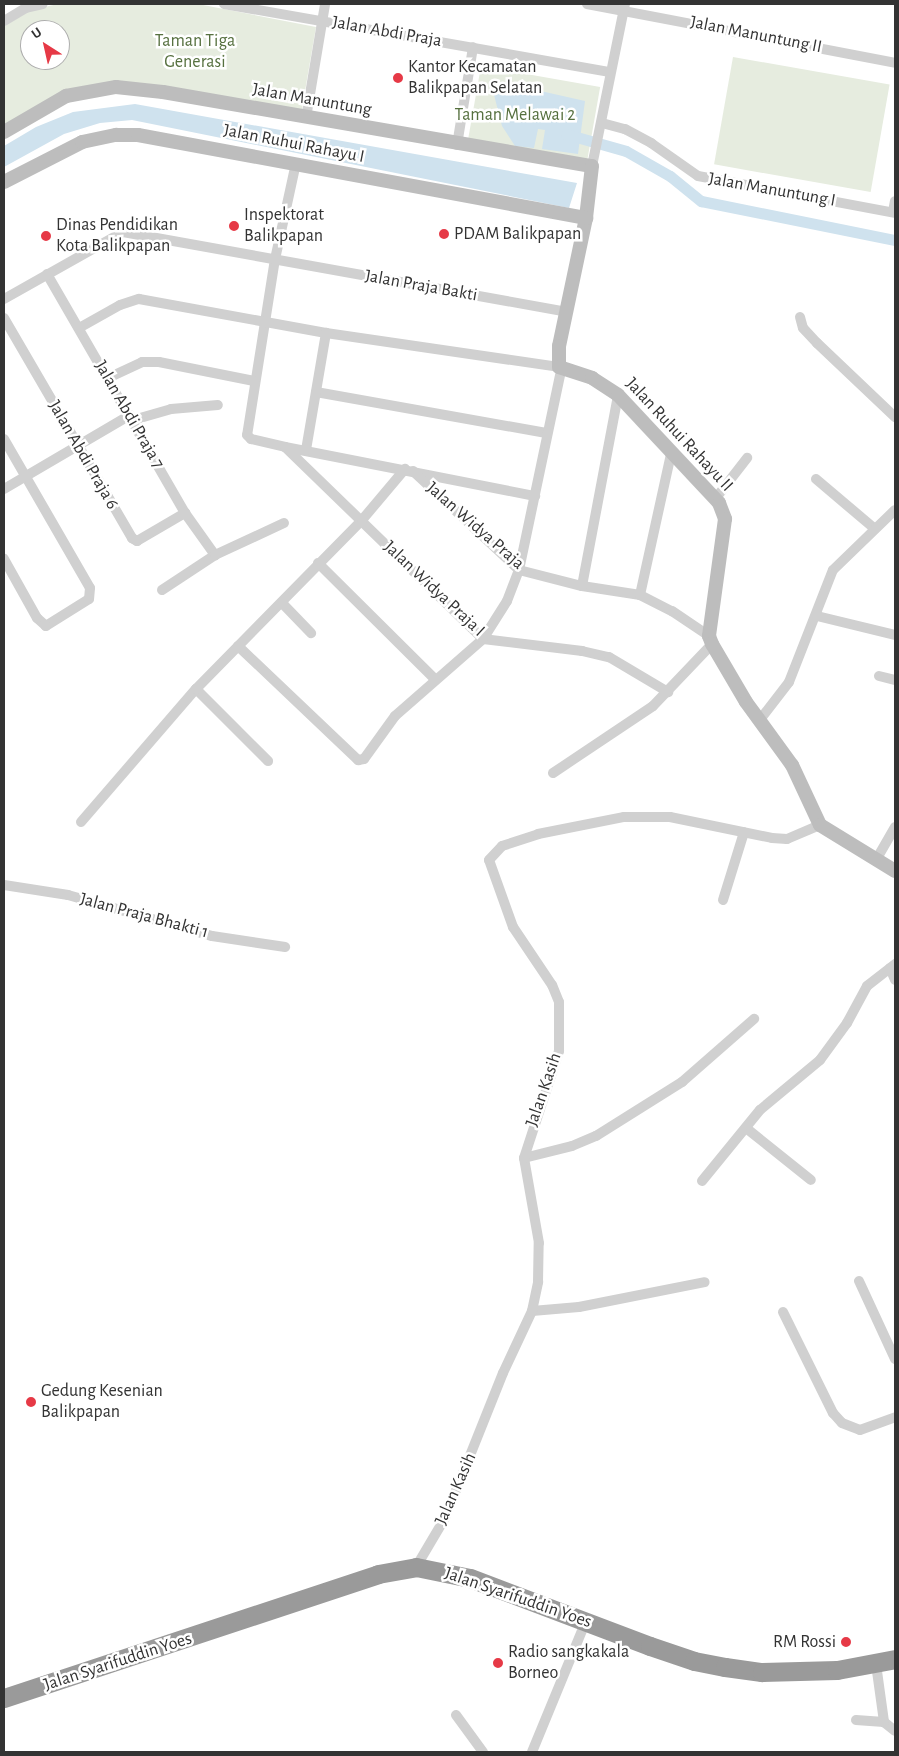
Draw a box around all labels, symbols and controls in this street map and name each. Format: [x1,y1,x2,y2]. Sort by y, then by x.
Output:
street label: Jalan Abdi Praja [331,12,443,52]
street label: Jalan Manuntung II [688,12,824,58]
north arrow [20,20,70,70]
text: U [29,25,45,42]
park label: Taman Tiga Generasi [155,31,235,74]
place label: Kantor Kecamatan Balikpapan Selatan [408,57,542,100]
marker: Kantor Kecamatan Balikpapan Selatan [392,72,404,84]
street label: Jalan Manuntung [251,79,373,121]
park label: Taman Melawai 2 [455,104,575,126]
street label: Jalan Ruhui Rahayu I [222,120,366,168]
street label: Jalan Manuntung I [707,168,837,212]
place label: Inspektorat Balikpapan [244,205,324,248]
place label: Dinas Pendidikan Kota Balikpapan [56,215,178,258]
marker: Inspektorat Balikpapan [228,220,240,232]
place label: PDAM Balikpapan [454,223,581,245]
marker: PDAM Balikpapan [438,228,450,240]
marker: Dinas Pendidikan Kota Balikpapan [40,230,52,242]
street label: Jalan Praja Bakti [363,265,479,307]
street label: Jalan Abdi Praja 7 [89,357,169,473]
street label: Jalan Ruhui Rahayu II [621,374,737,496]
street label: Jalan Abdi Praja 6 [43,397,123,513]
street label: Jalan Widya Praja [422,478,528,574]
street label: Jalan Widya Praja I [379,537,489,641]
street label: Jalan Praja Bhakti 1 [77,888,211,944]
street label: Jalan Kasih [521,1050,567,1130]
place label: Gedung Kesenian Balikpapan [41,1381,163,1424]
marker: Gedung Kesenian Balikpapan [25,1396,37,1408]
street label: Jalan Kasih [431,1450,481,1528]
street label: Jalan Syarifuddin Yoes [442,1563,594,1633]
street label: Jalan Syarifuddin Yoes [41,1628,195,1696]
place label: RM Rossi [773,1631,836,1653]
marker: RM Rossi [840,1636,852,1648]
place label: Radio sangkakala Borneo [508,1642,629,1685]
marker: Radio sangkakala Borneo [492,1657,504,1669]

